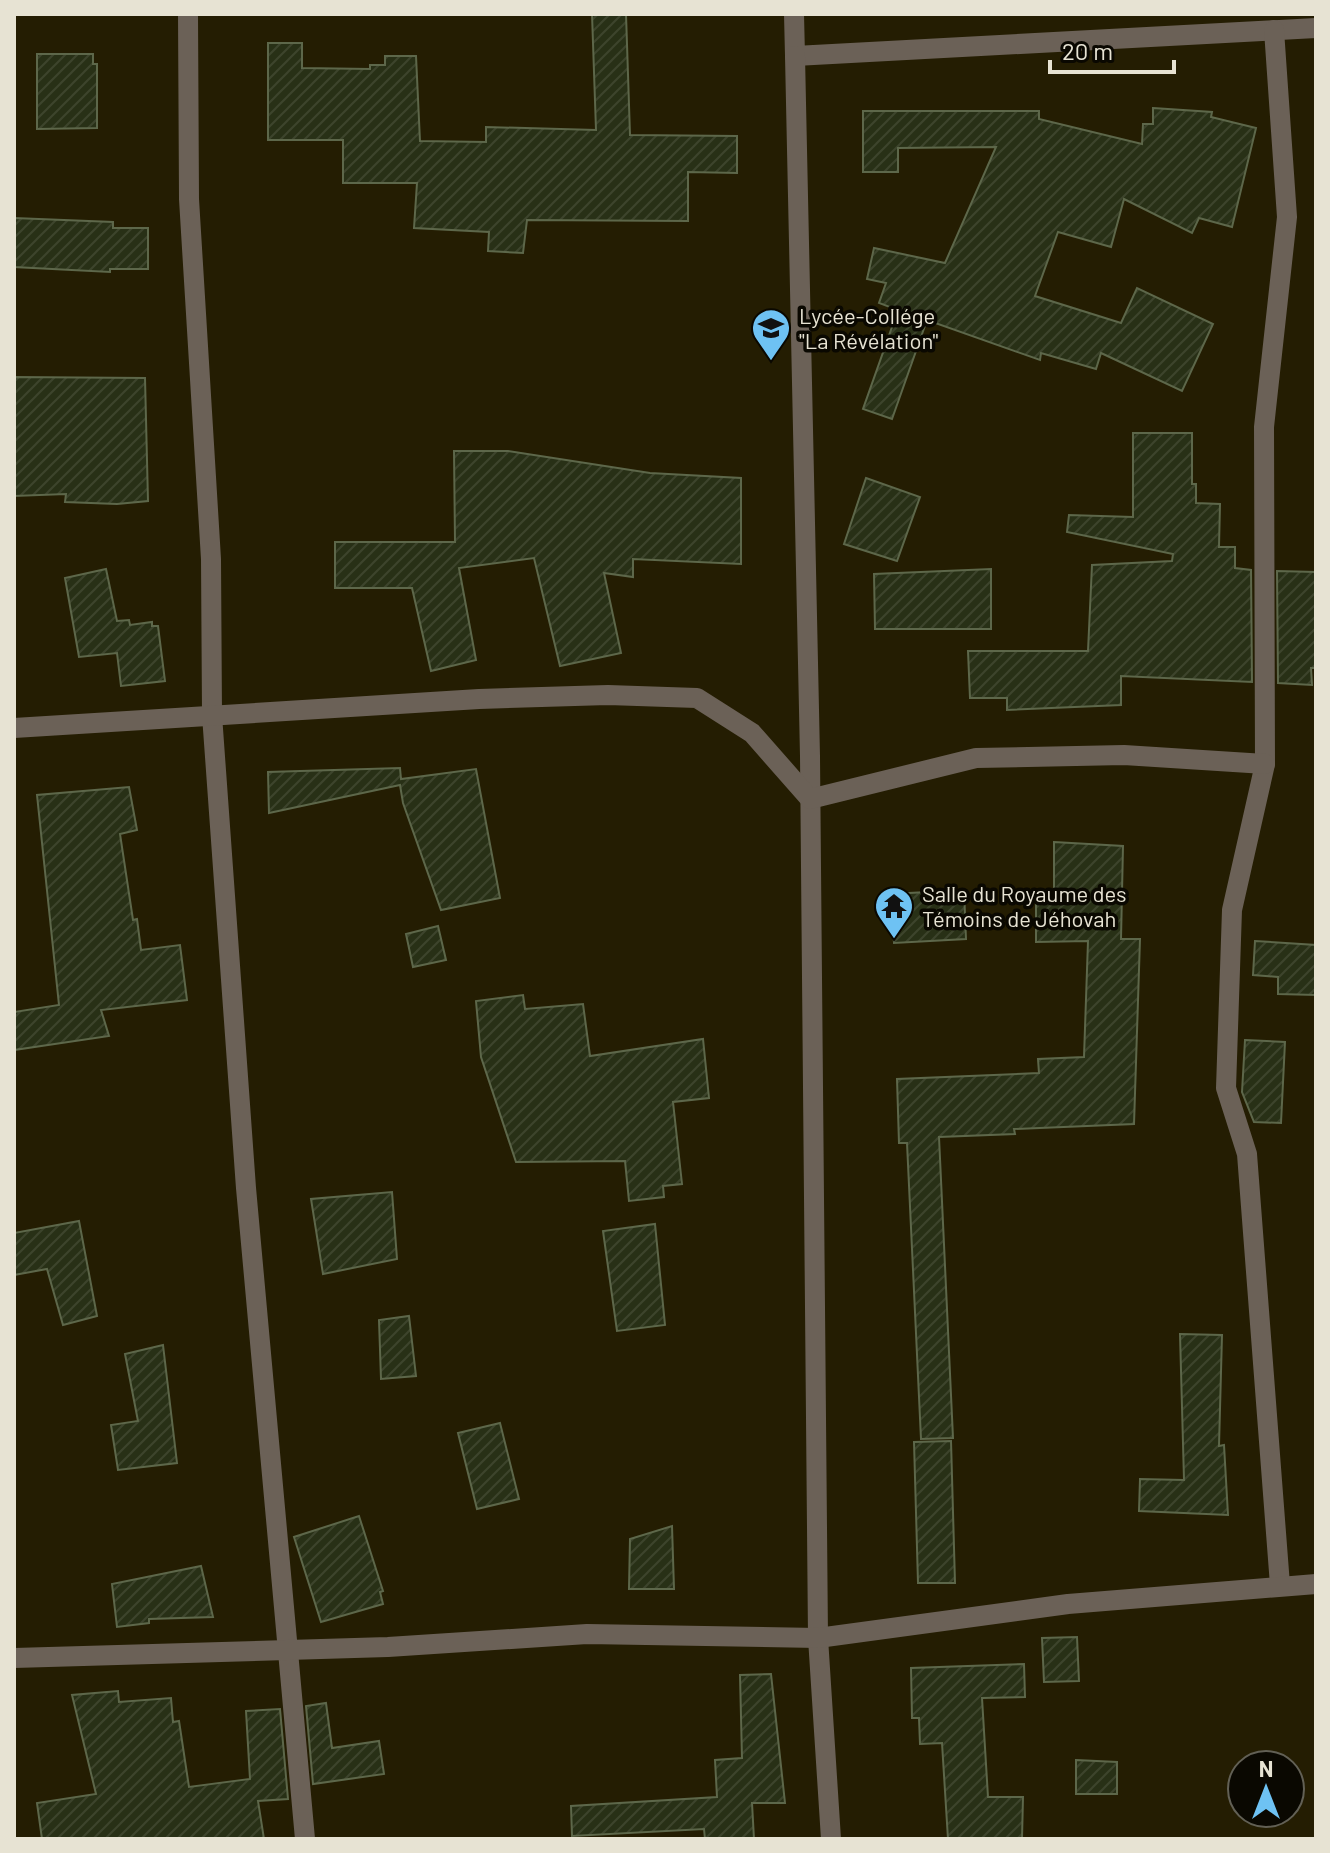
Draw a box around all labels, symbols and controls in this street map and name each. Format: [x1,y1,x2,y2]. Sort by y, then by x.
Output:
scale bar [1050,24,1174,74]
text: 20 m [1062,36,1113,65]
place label: Lycée-Collége "La Révélation" [799,302,939,353]
school or university icon: Lycée-Collége "La Révélation" [750,307,792,362]
place label: Salle du Royaume des Témoins de Jéhovah [922,880,1127,931]
temple icon: Salle du Royaume des Témoins de Jéhovah [873,885,915,940]
north arrow [1226,1749,1306,1829]
text: N [1259,1755,1273,1781]

